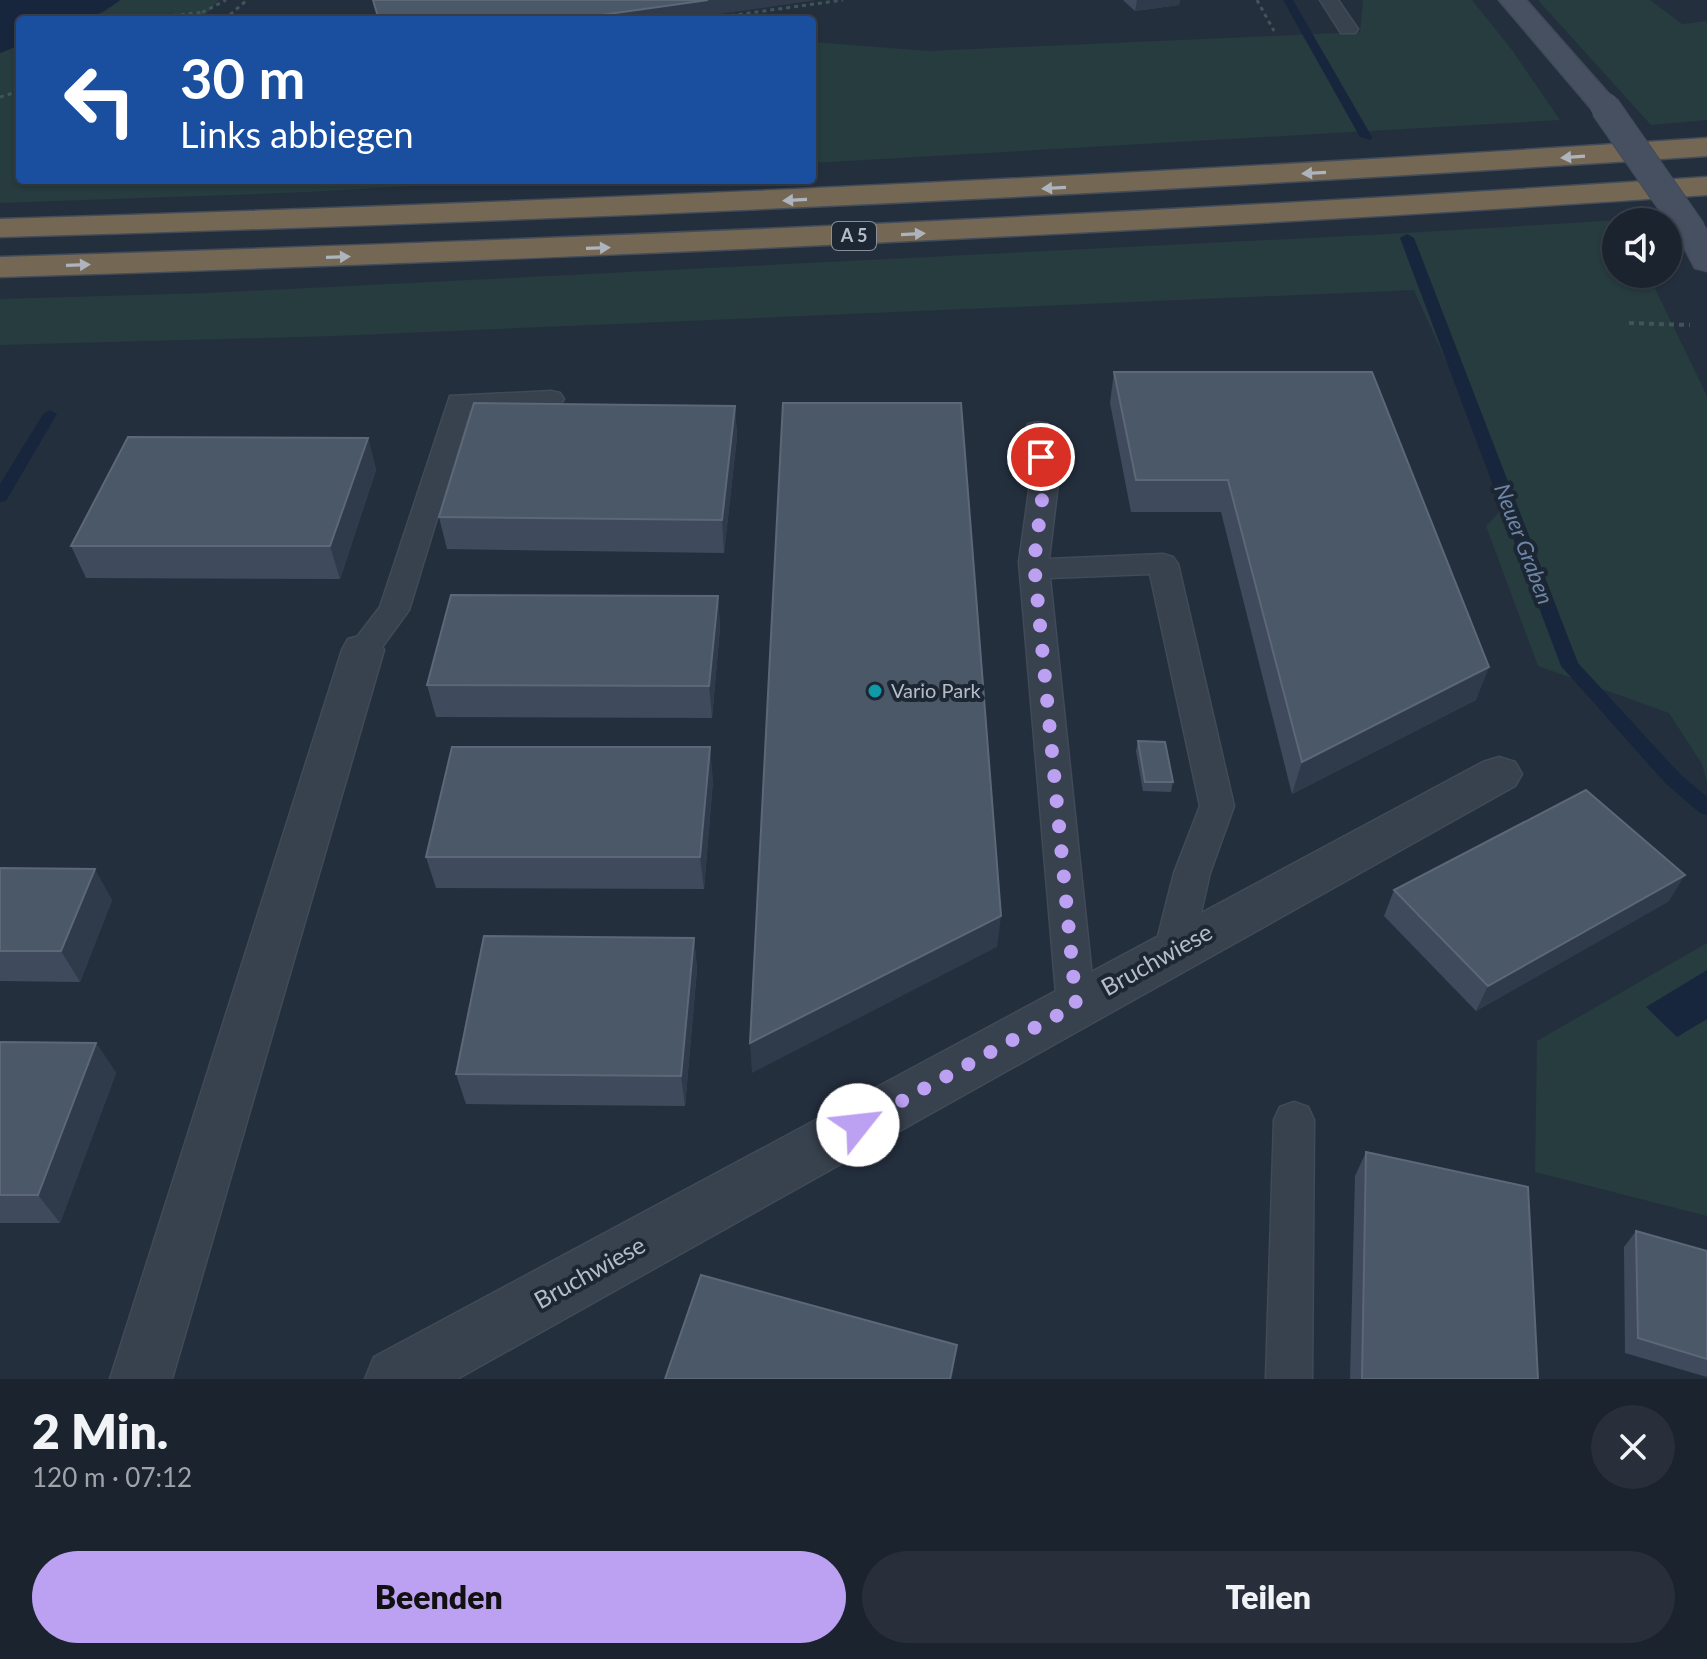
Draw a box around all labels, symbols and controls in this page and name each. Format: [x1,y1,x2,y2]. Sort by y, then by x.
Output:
text: 30 m [180,44,305,111]
icon: left [48,48,152,152]
text: Links abbiegen [180,112,414,156]
one-way arrow [1560,151,1585,164]
one-way arrow [1301,167,1326,180]
one-way arrow [1041,182,1066,195]
one-way arrow [782,194,807,207]
map controls [1602,208,1682,288]
button: sound [1602,208,1682,288]
road number: A 5 [832,222,876,250]
one-way arrow [901,227,926,240]
one-way arrow [586,241,611,254]
one-way arrow [326,250,351,263]
one-way arrow [66,259,91,271]
pin [1007,423,1075,491]
icon: arrive [1019,435,1063,479]
water label: Neuer Graben [1489,480,1560,608]
place label: Vario Park [891,678,981,702]
marker: Vario Park [866,682,884,700]
street label: Bruchwiese [1096,916,1217,1001]
position arrow [816,1083,900,1167]
street label: Bruchwiese [529,1229,650,1314]
text: 2 Min. [32,1402,168,1459]
button: close [1591,1405,1675,1489]
text: 120 m · 07:12 [32,1461,192,1493]
button: Beenden [32,1551,846,1643]
button: Teilen [862,1551,1675,1643]

